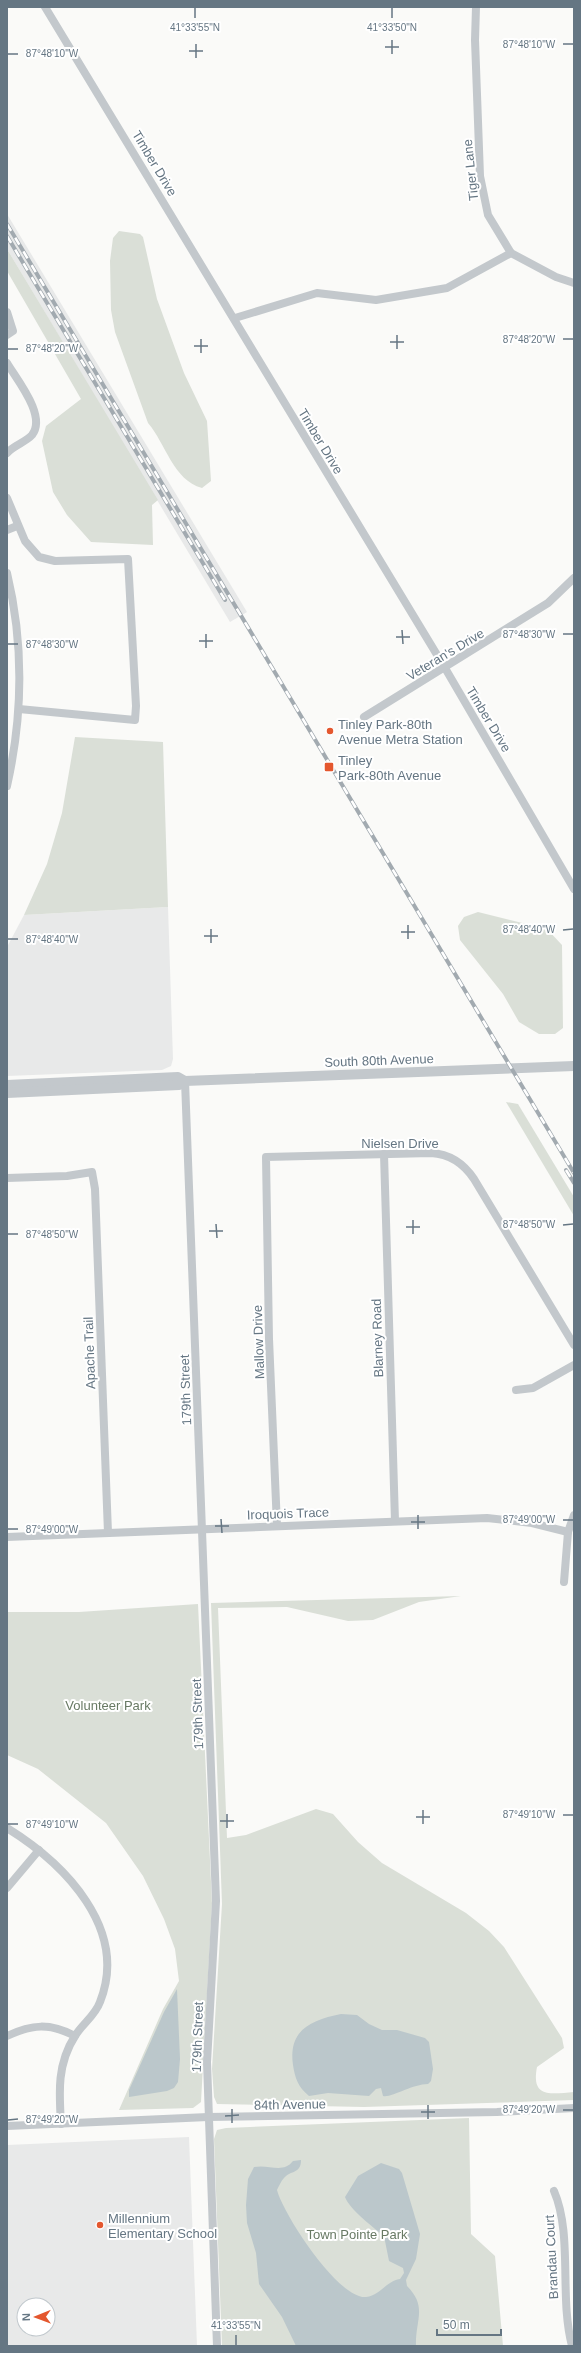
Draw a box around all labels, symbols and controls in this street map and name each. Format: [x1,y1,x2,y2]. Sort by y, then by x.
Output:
text: 41°33'55"N [170,22,220,33]
text: 41°33'50"N [367,22,417,33]
text: 87°48'10"W [503,39,556,50]
text: 87°48'10"W [26,48,79,59]
street label: Timber Drive [129,128,180,199]
street label: Tiger Lane [460,138,481,201]
text: 87°48'20"W [503,334,556,345]
text: 87°48'20"W [26,343,79,354]
street label: Timber Drive [295,406,346,477]
street label: Veteran's Drive [404,625,487,683]
text: 87°48'30"W [503,629,556,640]
text: 87°48'30"W [26,639,79,650]
street label: Timber Drive [463,684,514,755]
place label: Tinley Park-80th Avenue Metra Station [338,717,463,747]
marker: Tinley Park-80th Avenue Metra Station [325,726,335,736]
place label: Tinley Park-80th Avenue [338,753,441,783]
marker: Tinley Park-80th Avenue [323,761,335,773]
text: 87°48'40"W [503,924,556,935]
text: 87°48'40"W [26,934,79,945]
street label: South 80th Avenue [324,1051,434,1070]
street label: Nielsen Drive [361,1136,439,1151]
text: 87°48'50"W [503,1219,556,1230]
text: 87°48'50"W [26,1229,79,1240]
street label: Blarney Road [369,1298,386,1378]
street label: Mallow Drive [250,1305,267,1379]
street label: Apache Trail [81,1317,98,1389]
street label: 179th Street [177,1354,194,1426]
street label: Iroquois Trace [247,1505,329,1522]
text: 87°49'00"W [503,1514,556,1525]
text: 87°49'00"W [26,1524,79,1535]
street label: 179th Street [189,1678,206,1750]
park label: Volunteer Park [65,1698,151,1713]
text: 87°49'10"W [503,1809,556,1820]
text: 87°49'10"W [26,1819,79,1830]
street label: 179th Street [189,2001,206,2073]
street label: 84th Avenue [254,2096,326,2113]
text: 87°49'20"W [503,2104,556,2115]
text: 87°49'20"W [26,2114,79,2125]
place label: Millennium Elementary School [108,2211,217,2241]
street label: Brandau Court [542,2214,561,2300]
marker: Millennium Elementary School [95,2220,105,2230]
park label: Town Pointe Park [306,2227,408,2242]
north arrow [16,2297,56,2337]
scale bar [437,2311,501,2337]
text: N [20,2313,32,2321]
text: 50 m [443,2318,470,2332]
text: 41°33'55"N [211,2320,261,2331]

